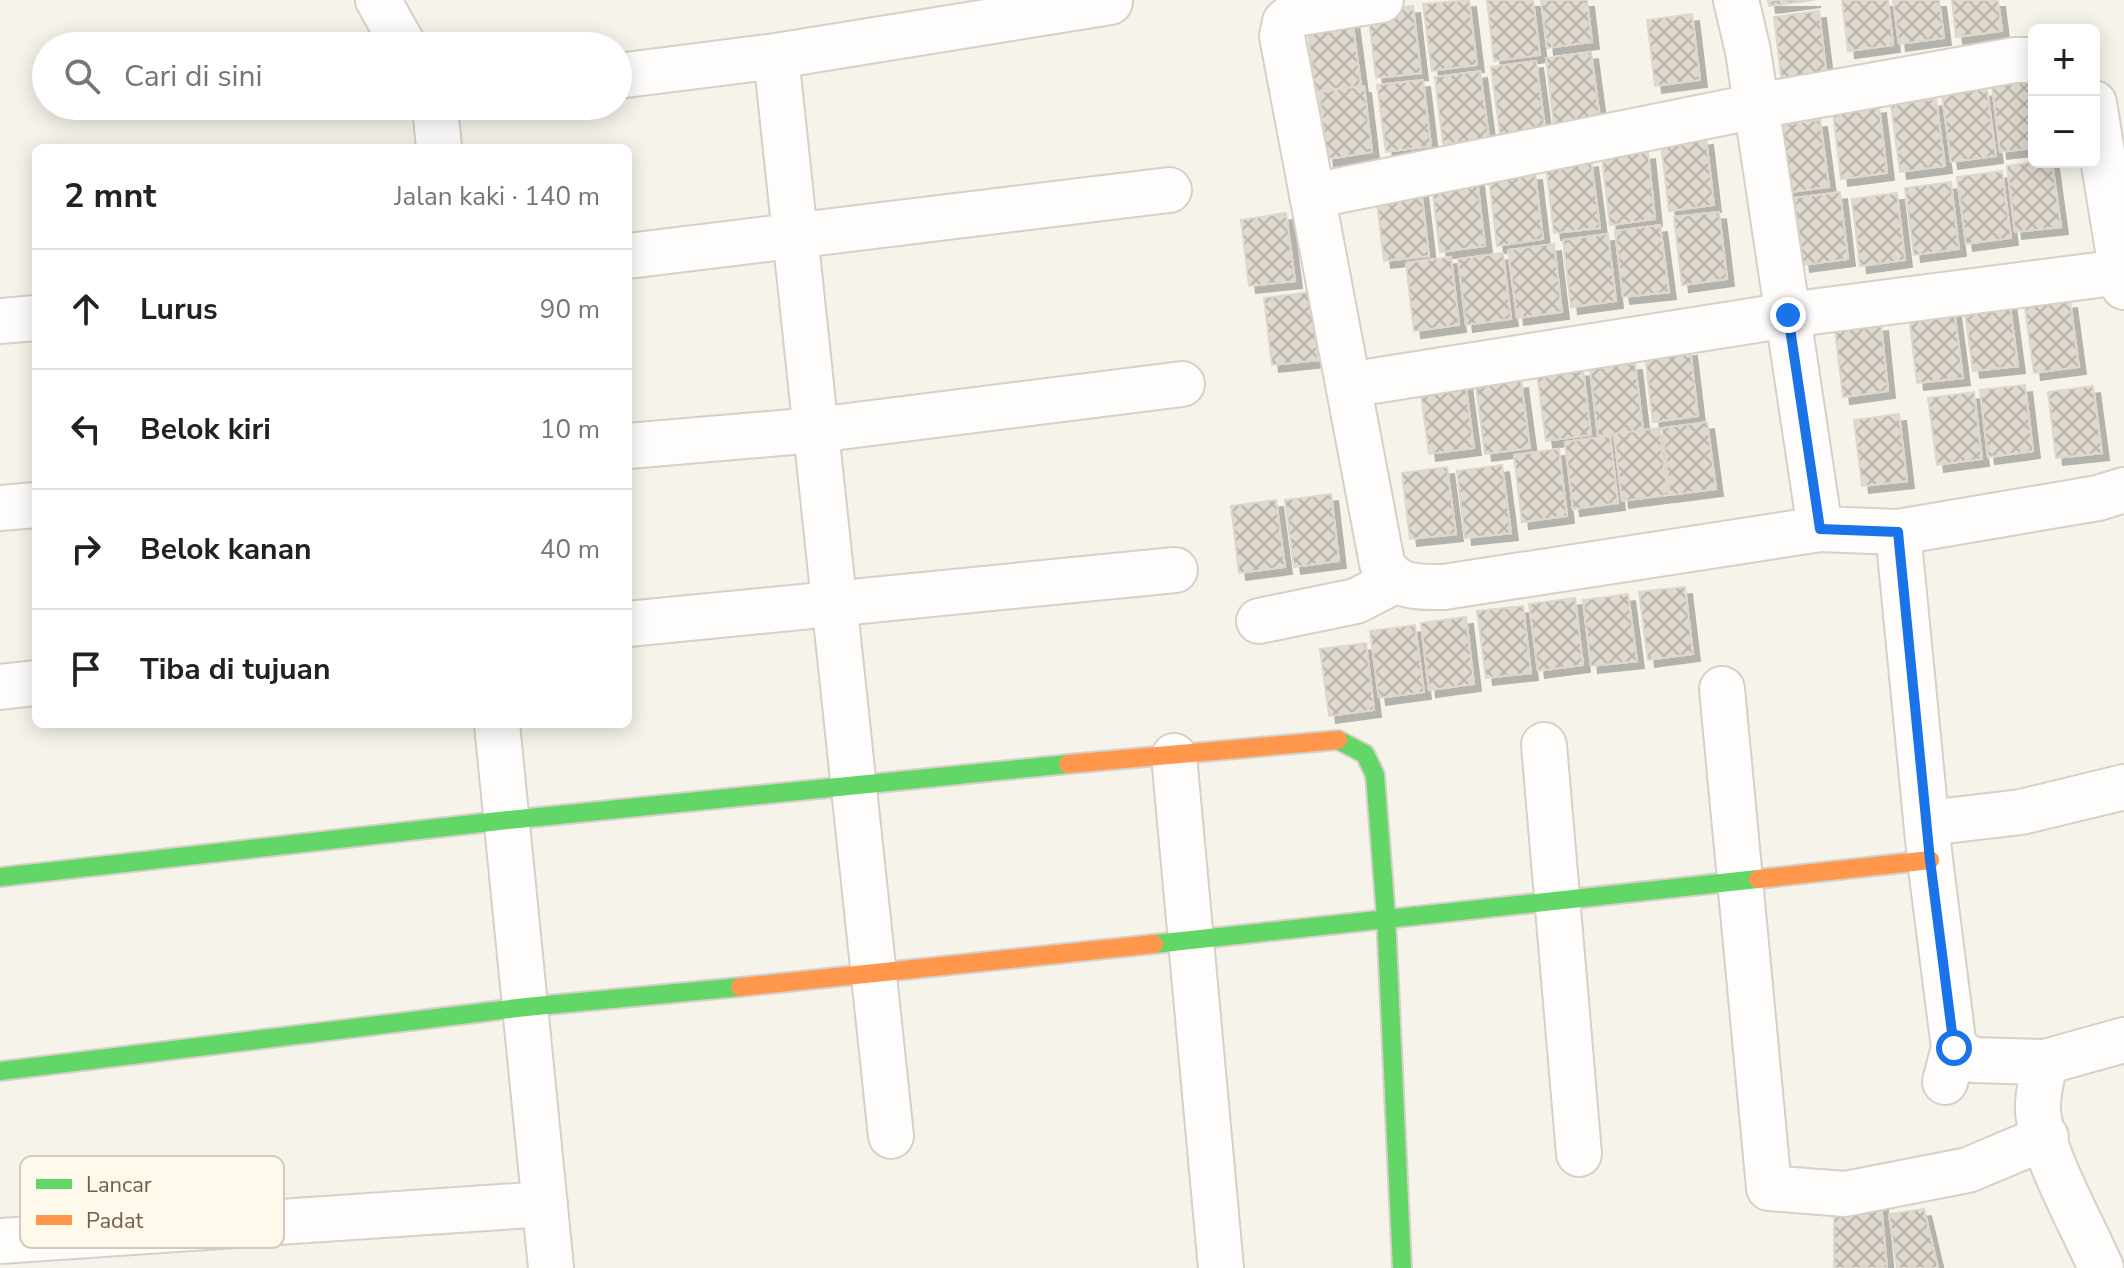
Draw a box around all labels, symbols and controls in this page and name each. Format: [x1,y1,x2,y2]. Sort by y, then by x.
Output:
map controls [2028,24,2100,168]
button: + [2028,24,2100,96]
search box [32,32,632,120]
icon: search [60,54,104,98]
text: Cari di sini [124,56,263,97]
button: − [2028,96,2100,168]
text: 2 mnt [64,173,156,219]
text: Jalan kaki · 140 m [394,179,600,214]
icon: ahead [64,287,108,331]
text: Lurus [140,289,218,330]
text: 90 m [540,292,600,327]
route end [1770,297,1806,333]
icon: left [64,407,108,451]
text: Belok kiri [140,409,271,450]
text: 10 m [540,412,600,447]
icon: right [64,527,108,571]
text: Belok kanan [140,529,312,570]
text: 40 m [540,532,600,567]
icon: arrive [64,647,108,691]
text: Tiba di tujuan [140,649,331,690]
route start [1936,1030,1972,1066]
legend [20,1156,284,1248]
text: Lancar [86,1170,152,1200]
text: Padat [86,1206,144,1236]

